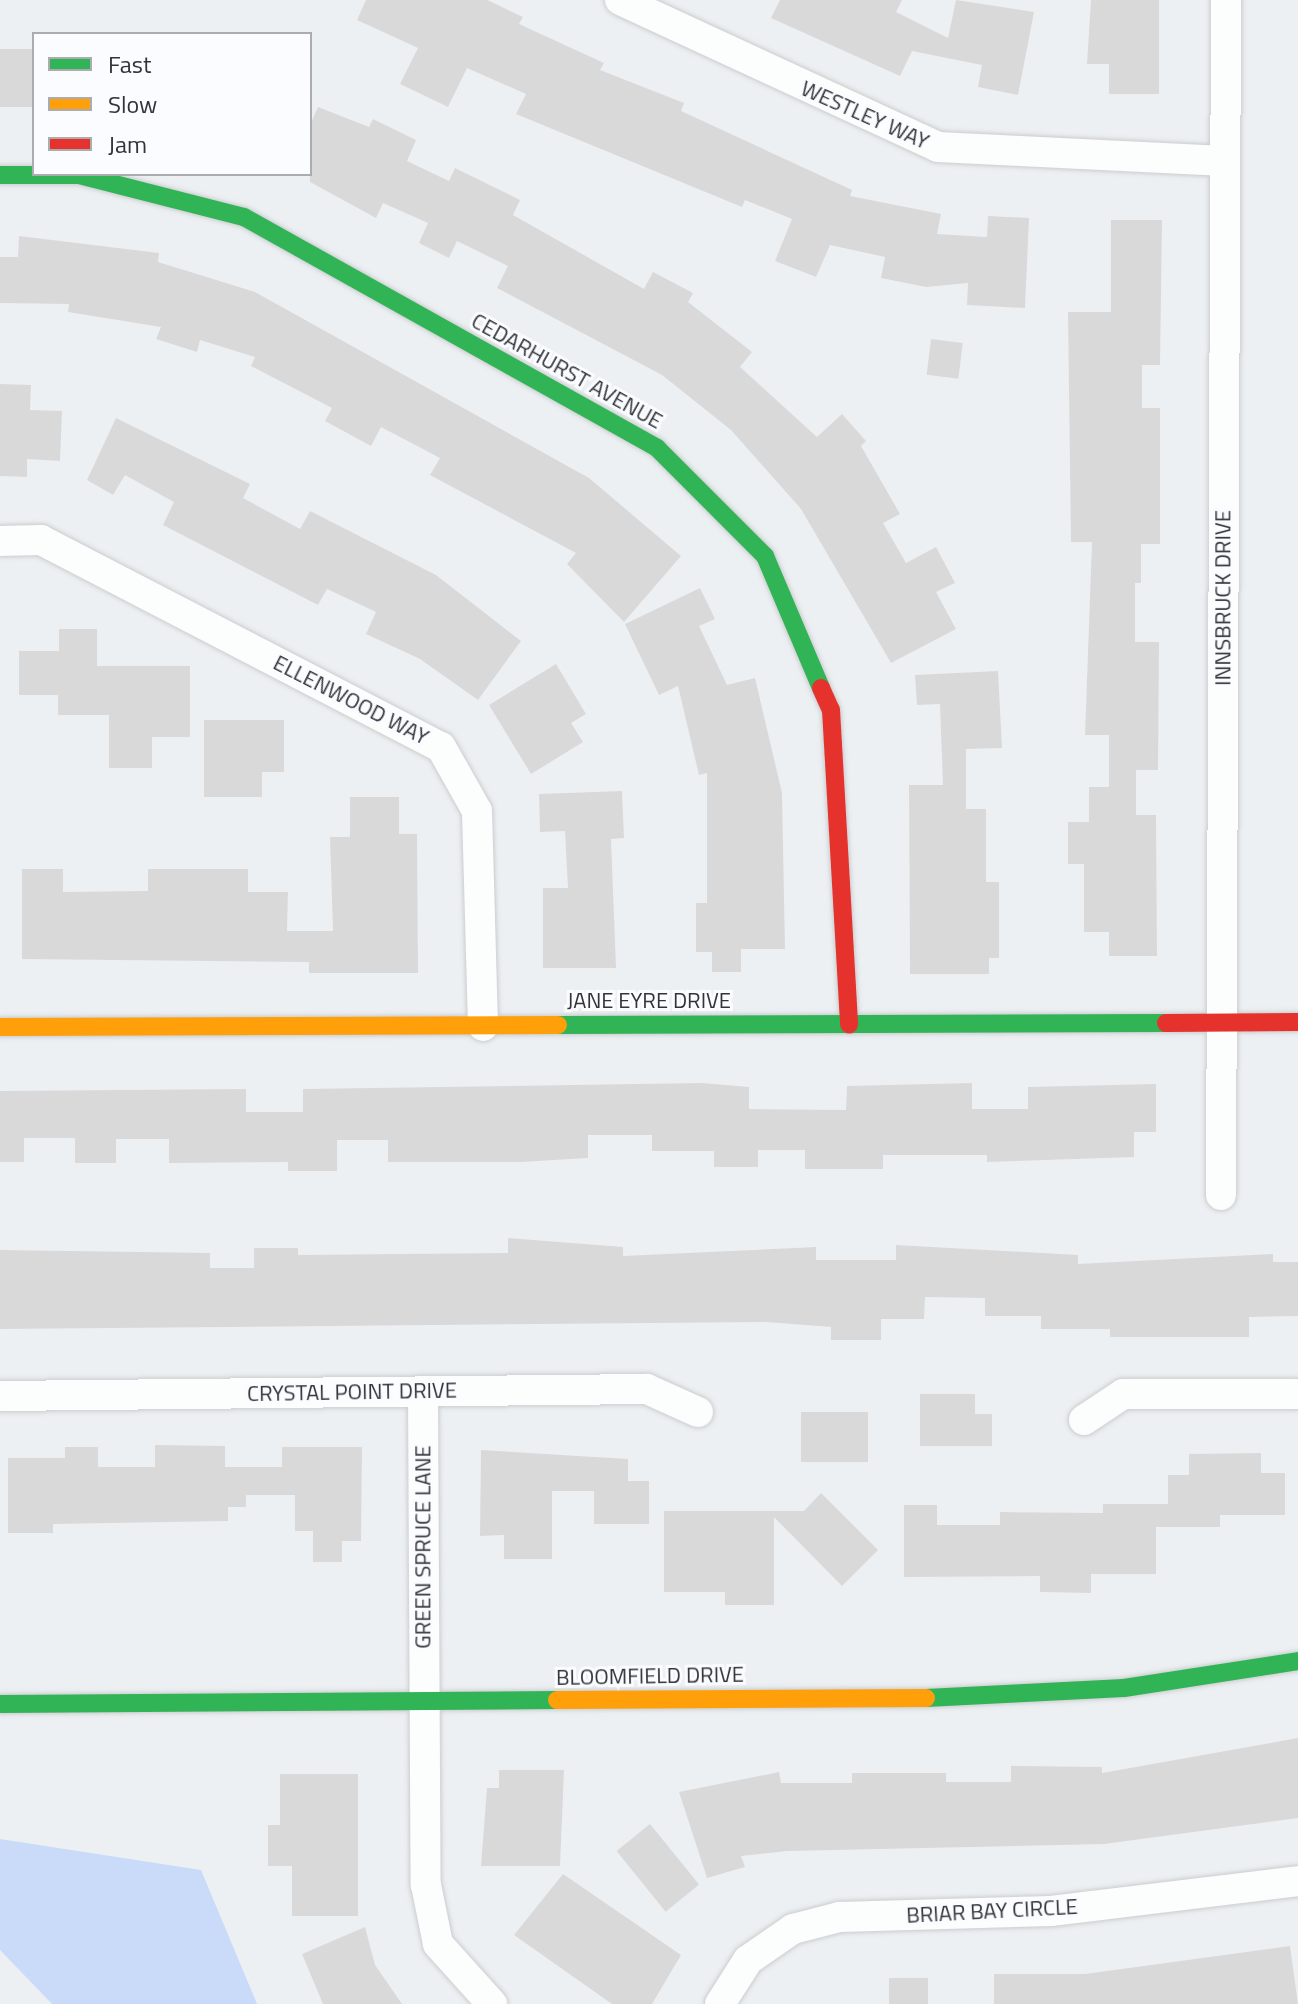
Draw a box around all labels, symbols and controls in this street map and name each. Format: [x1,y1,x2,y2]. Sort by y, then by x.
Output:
legend [32,32,312,176]
text: Fast [108,46,151,82]
street label: WESTLEY WAY [797,75,933,155]
text: Slow [108,86,157,122]
text: Jam [108,126,147,162]
street label: CEDARHURST AVENUE [467,308,667,434]
street label: INNSBRUCK DRIVE [1210,510,1236,686]
street label: ELLENWOOD WAY [269,649,433,751]
street label: JANE EYRE DRIVE [567,988,731,1014]
street label: CRYSTAL POINT DRIVE [247,1377,457,1407]
street label: GREEN SPRUCE LANE [410,1445,436,1649]
street label: BLOOMFIELD DRIVE [556,1661,744,1691]
street label: BRIAR BAY CIRCLE [906,1893,1078,1929]

